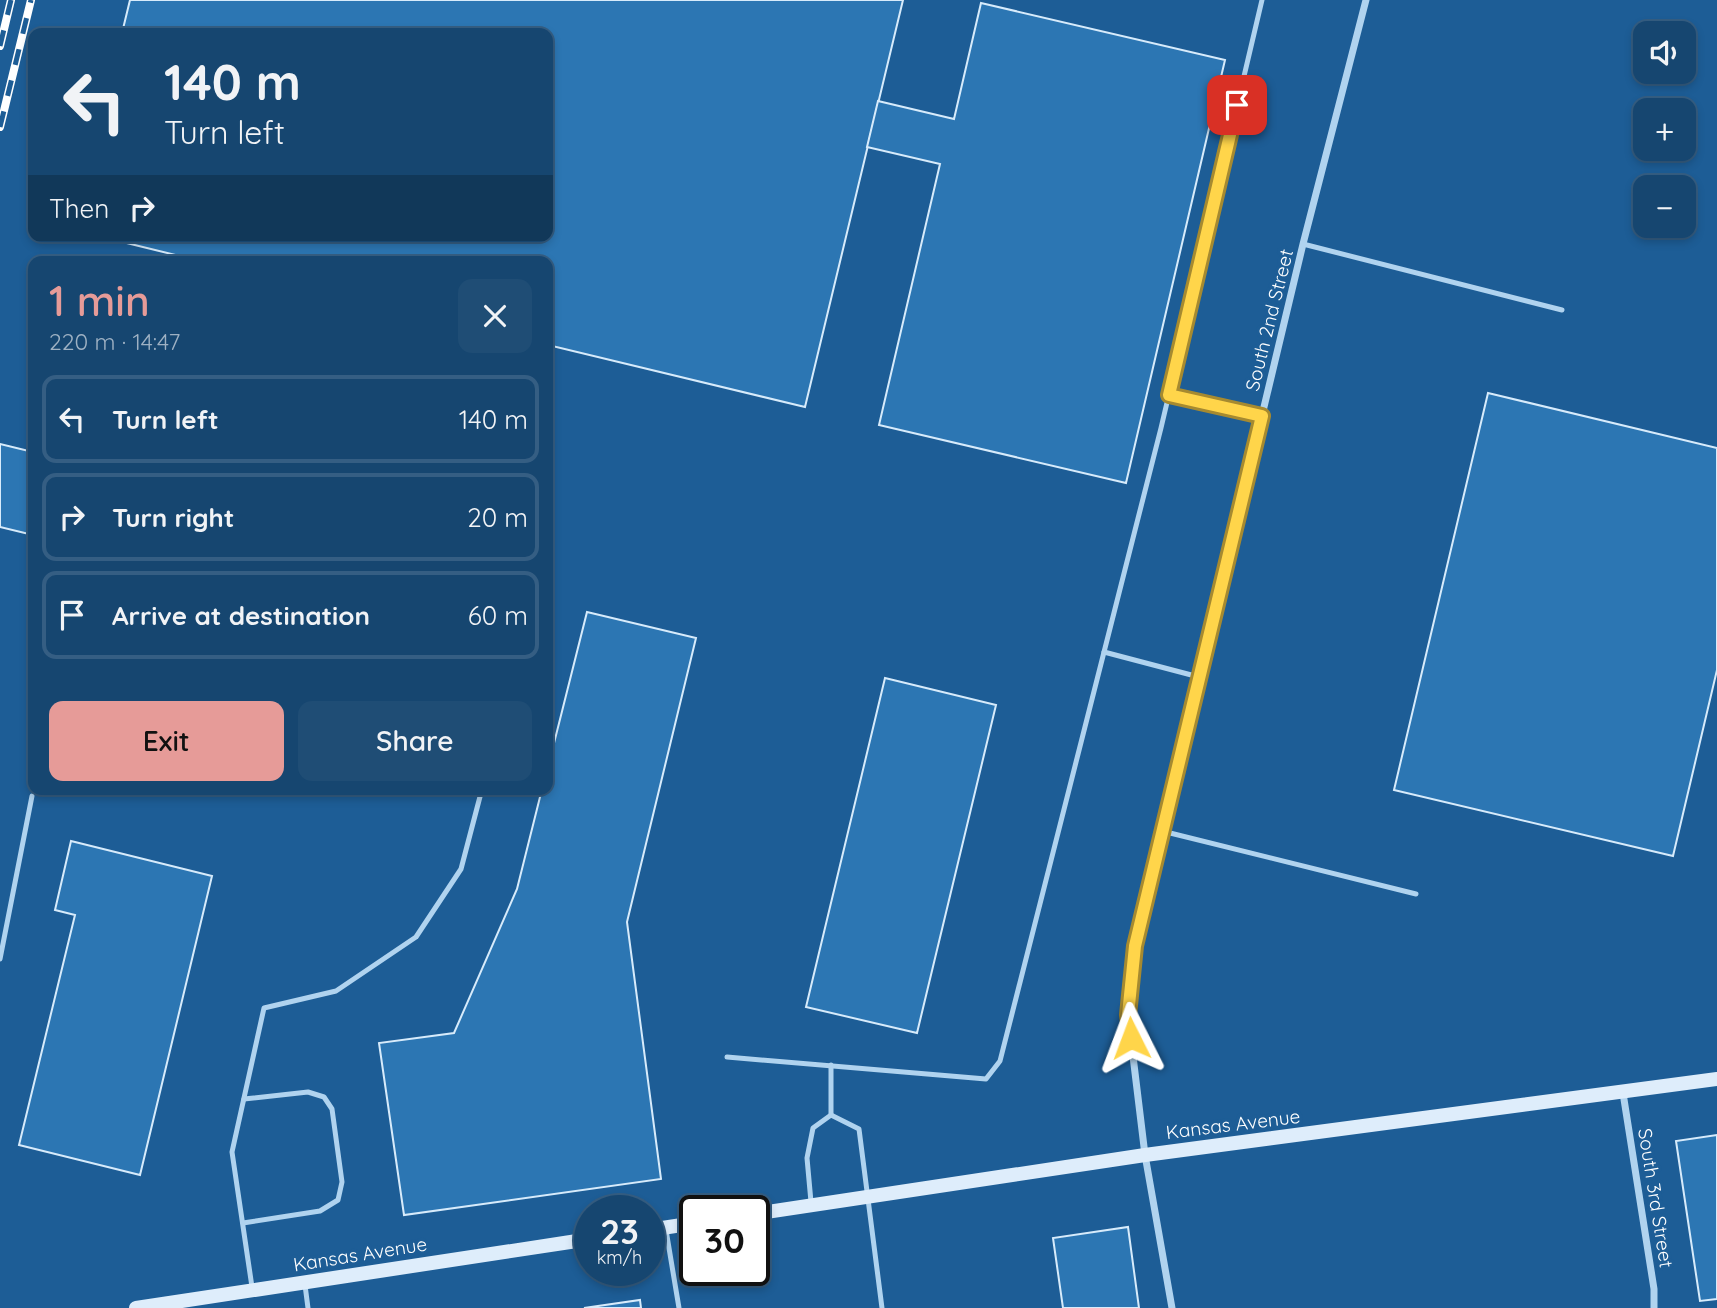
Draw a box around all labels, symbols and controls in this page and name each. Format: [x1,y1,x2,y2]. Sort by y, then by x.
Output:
map controls [1633,21,1696,238]
button: sound [1633,21,1696,84]
text: 140 m [164,51,301,112]
icon: left [49,56,140,147]
pin [1207,75,1267,135]
icon: arrive [1218,86,1256,124]
button: + [1633,98,1696,161]
text: Turn left [164,112,285,152]
button: − [1633,175,1696,238]
icon: right [123,189,161,227]
text: Then [49,192,109,225]
street label: South 2nd Street [1240,246,1298,394]
text: 1 min [49,274,150,327]
button: close [458,279,532,353]
text: 220 m · 14:47 [49,327,180,356]
icon: left [53,400,91,438]
text: Turn left [112,403,219,436]
text: 140 m [459,403,528,436]
icon: right [53,498,91,536]
text: Turn right [112,501,234,534]
text: 20 m [467,501,528,534]
icon: arrive [53,596,91,634]
text: Arrive at destination [112,599,370,632]
text: 60 m [468,599,528,632]
button: Exit [49,701,284,781]
button: Share [298,701,532,781]
position arrow [1094,1001,1168,1075]
street label: Kansas Avenue [1165,1104,1301,1144]
street label: South 3rd Street [1633,1127,1679,1269]
speed limit sign: 30 [679,1195,770,1286]
text: 23 [600,1209,639,1253]
street label: Kansas Avenue [291,1232,429,1276]
text: km/h [597,1246,642,1269]

